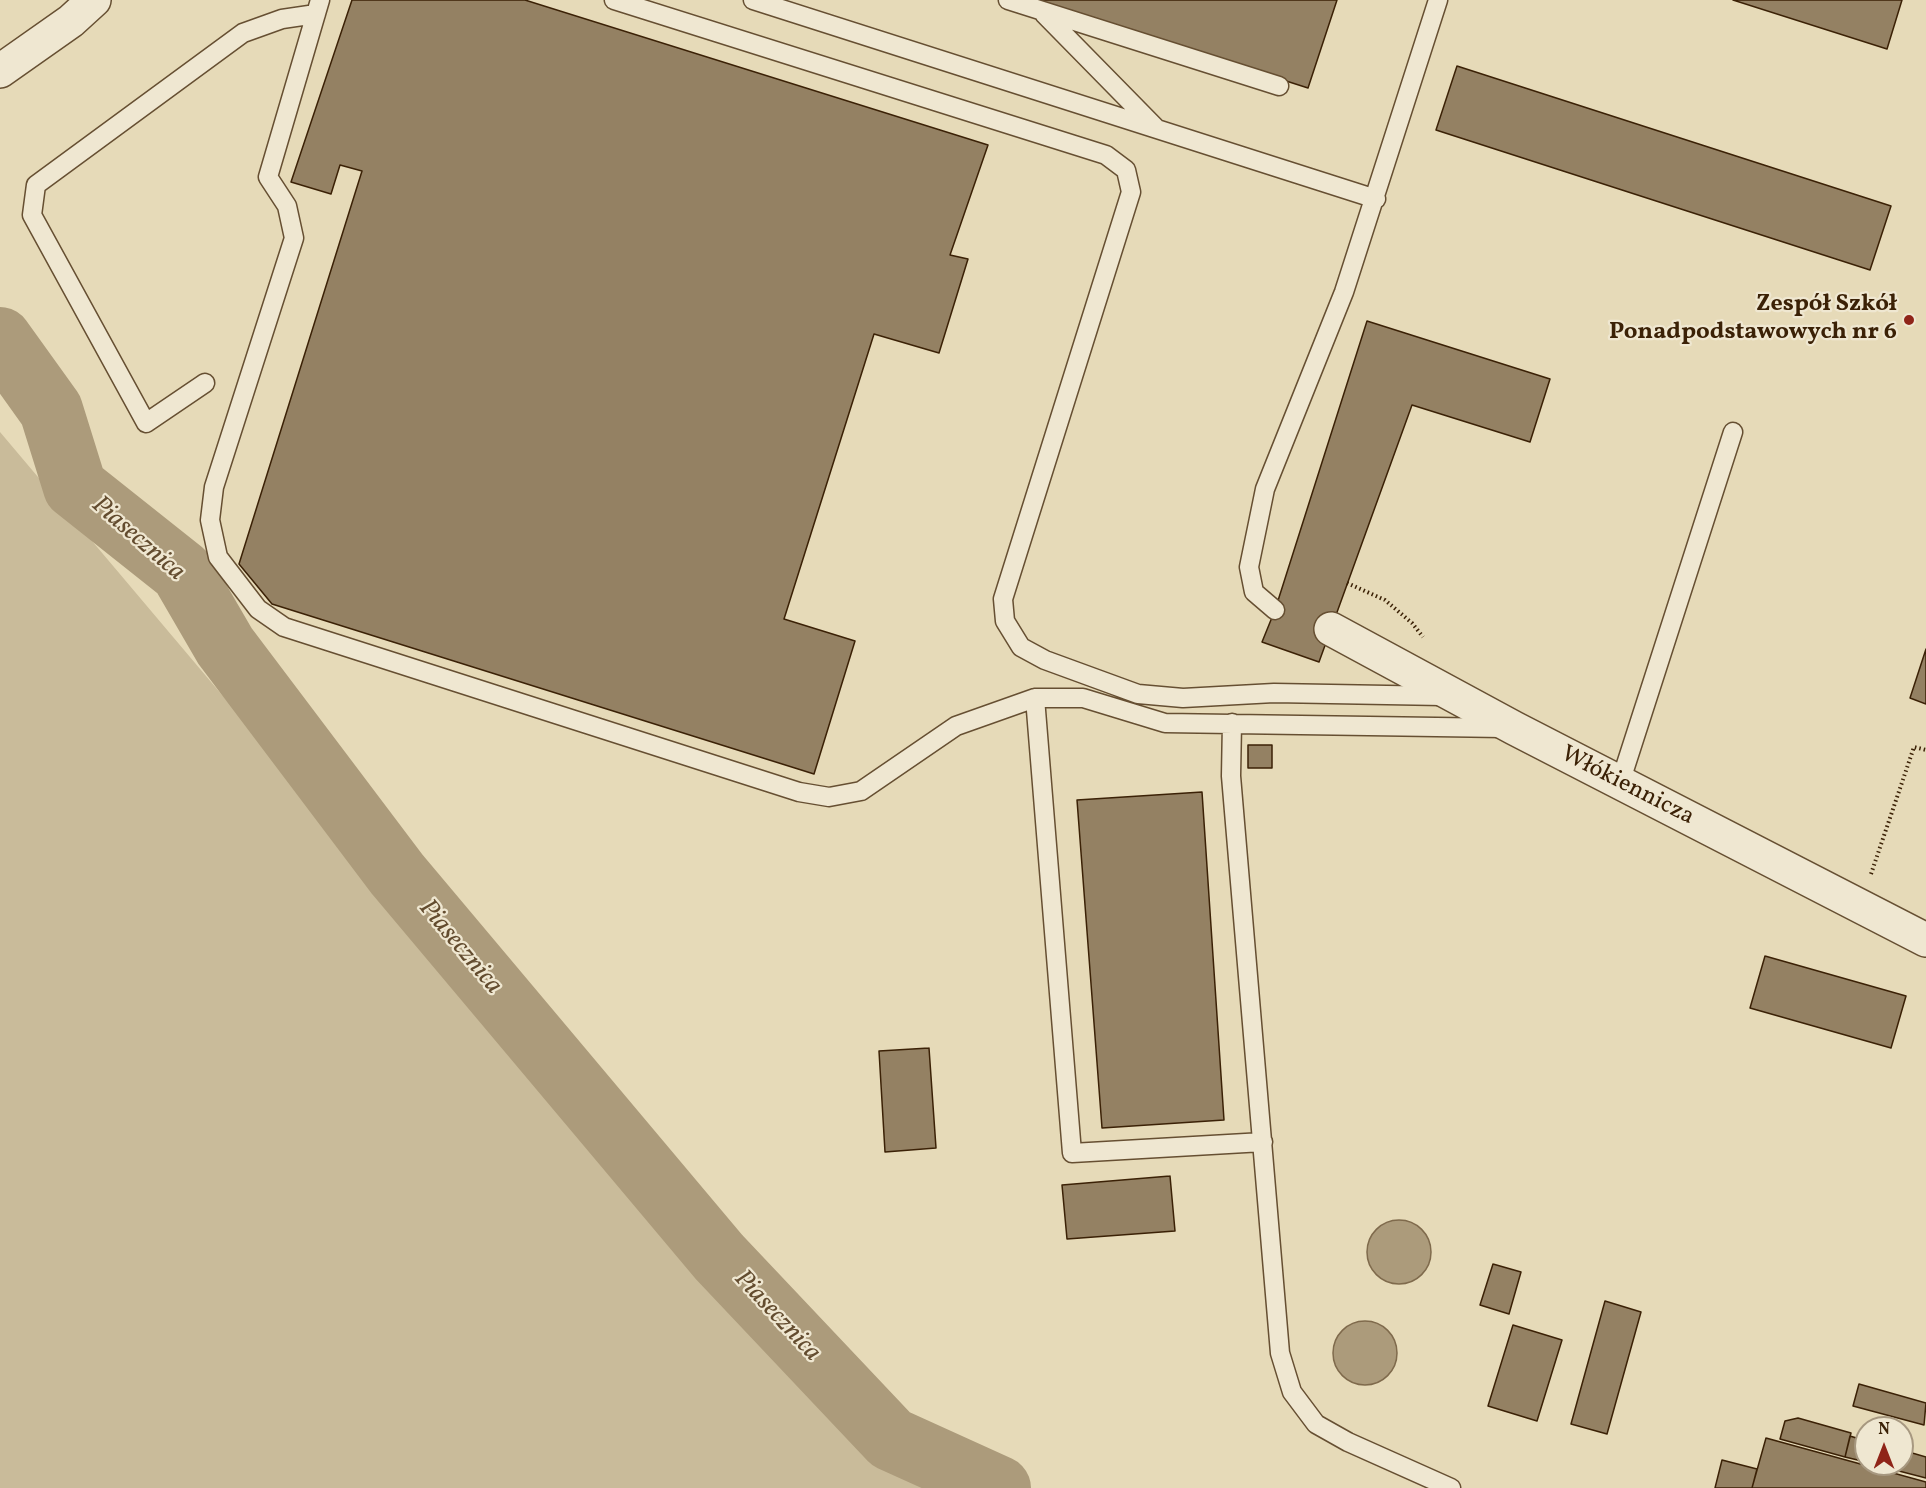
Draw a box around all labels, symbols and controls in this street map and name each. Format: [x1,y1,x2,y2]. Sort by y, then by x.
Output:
place label: Zespół Szkół Ponadpodstawowych nr 6 [1609,292,1897,348]
marker: Zespół Szkół Ponadpodstawowych nr 6 [1902,313,1916,327]
water label: Piasecznica [84,491,190,589]
street label: Włókiennicza [1556,741,1698,833]
water label: Piasecznica [411,894,507,1002]
water label: Piasecznica [726,1265,826,1369]
north arrow [1854,1416,1914,1476]
text: N [1878,1419,1890,1441]

